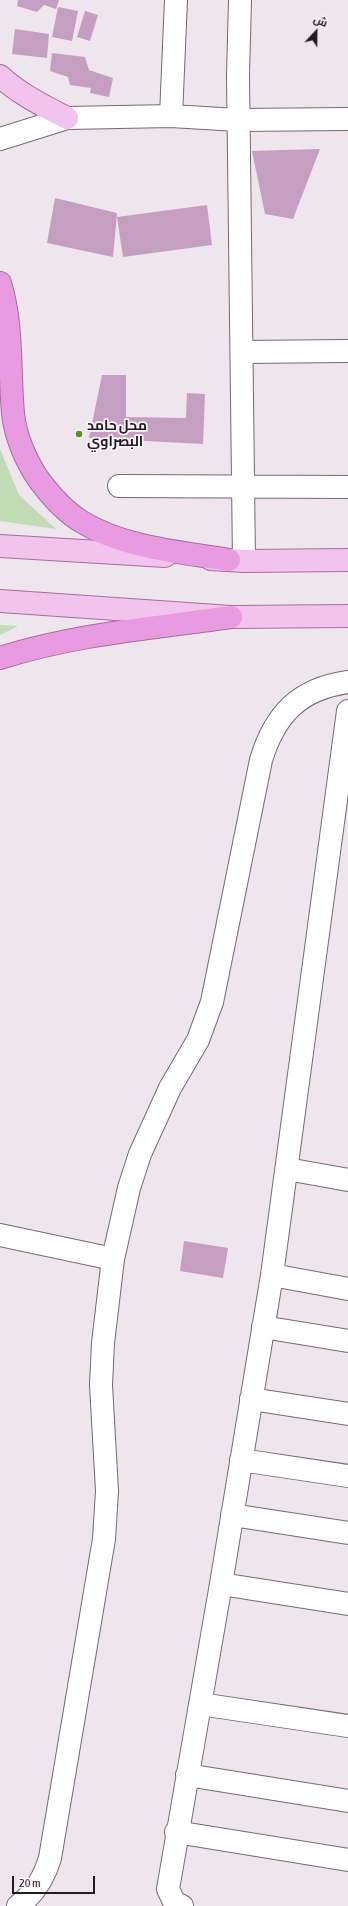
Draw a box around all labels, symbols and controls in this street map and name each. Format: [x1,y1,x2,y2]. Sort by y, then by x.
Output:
north arrow [296,12,336,52]
text: ش [312,13,329,29]
place label: محل حامد البصراوي [87,418,147,450]
marker: محل حامد البصراوي [74,429,84,439]
scale bar [14,1868,97,1894]
text: 20 m [19,1876,41,1890]

